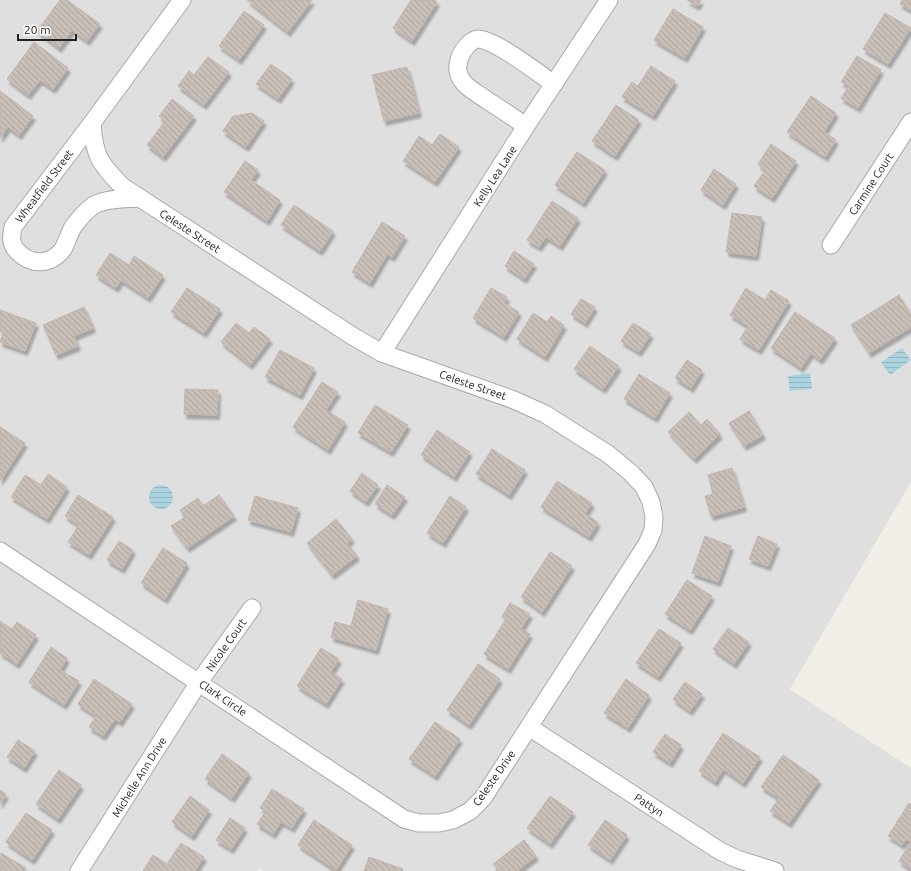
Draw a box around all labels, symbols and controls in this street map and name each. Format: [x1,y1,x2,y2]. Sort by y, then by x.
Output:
scale bar [18,16,76,42]
text: 20 m [24,23,51,36]
street label: Kelly Lea Lane [471,144,519,208]
street label: Wheatfield Street [13,147,76,225]
street label: Carmine Court [846,150,896,217]
street label: Celeste Street [157,207,223,255]
street label: Celeste Street [438,368,509,402]
street label: Nicole Court [203,616,249,674]
street label: Clark Circle [197,678,249,718]
street label: Michelle Ann Drive [109,735,169,819]
street label: Celeste Drive [470,748,518,808]
street label: Pattyn [632,791,666,819]

